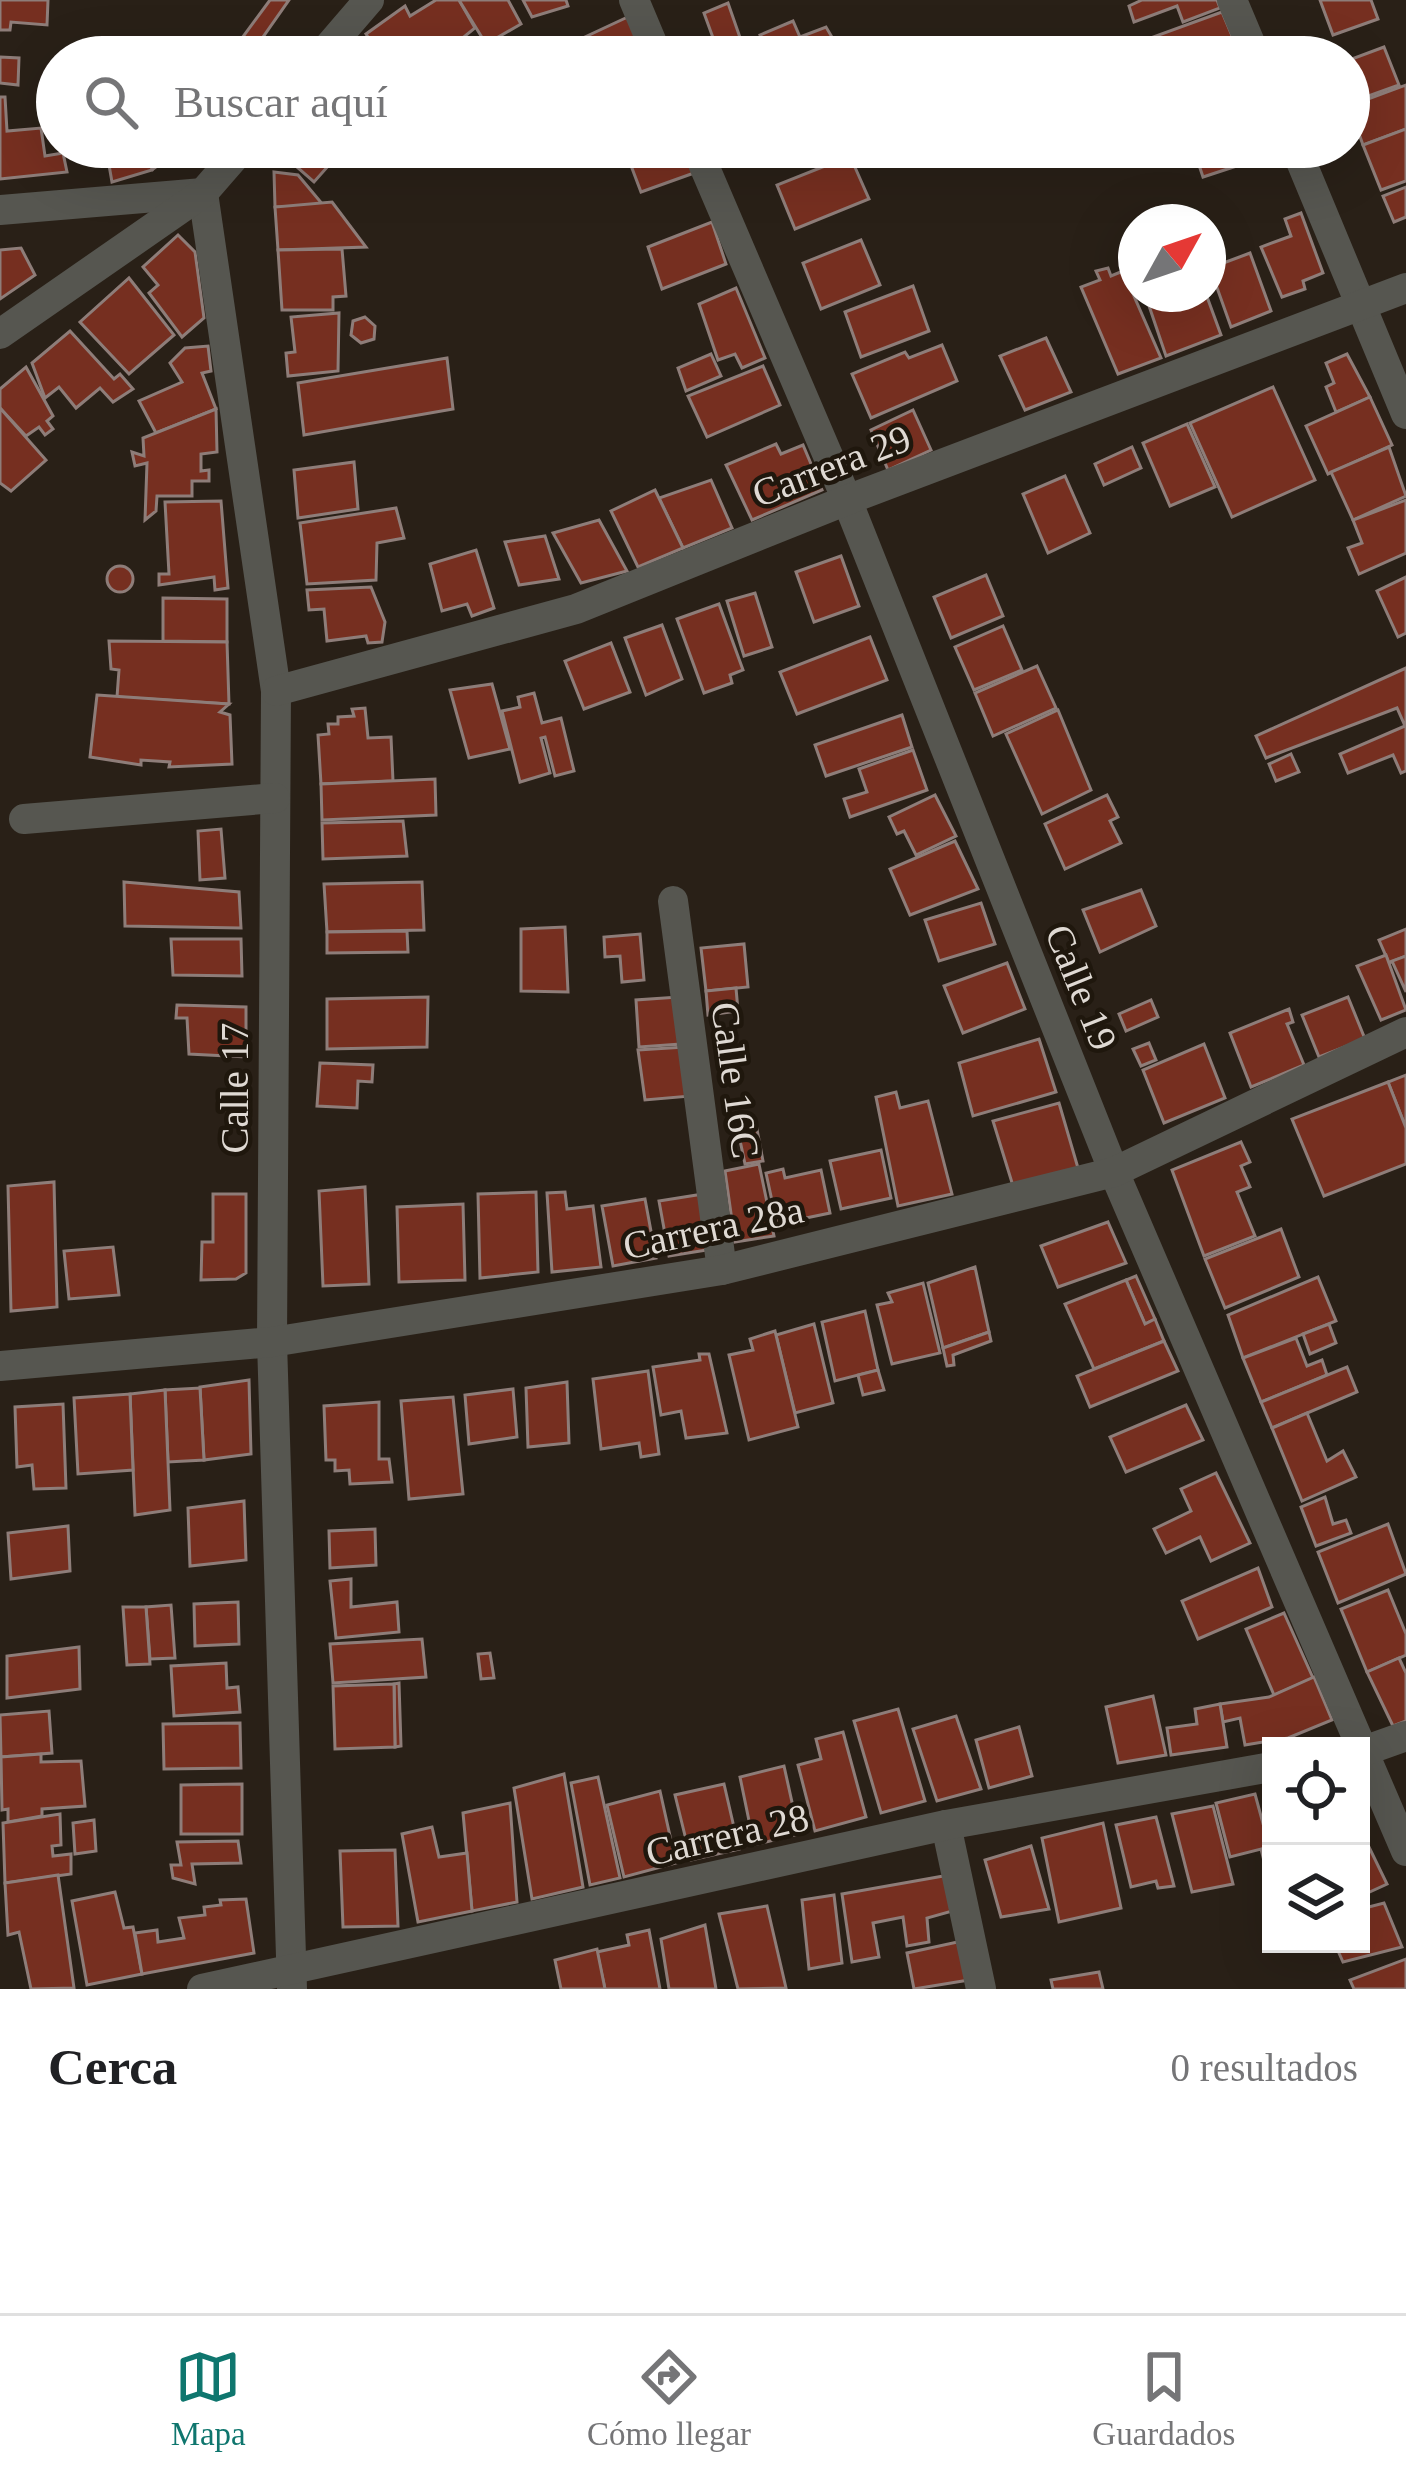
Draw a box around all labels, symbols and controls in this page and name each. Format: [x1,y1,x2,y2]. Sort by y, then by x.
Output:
search box [36,36,1370,168]
icon: search [78,69,144,135]
text: Buscar aquí [174,77,388,127]
north arrow [1118,204,1226,312]
street label: Carrera 29 [746,416,916,515]
street label: Calle 19 [1037,918,1126,1056]
street label: Calle 16C [703,999,768,1161]
street label: Calle 17 [213,1022,256,1154]
street label: Carrera 28a [619,1187,807,1268]
map controls [1262,1737,1370,1953]
button: locate [1262,1737,1370,1845]
street label: Carrera 28 [642,1795,813,1874]
button: layers [1262,1845,1370,1953]
text: Cerca [48,2039,177,2095]
text: 0 resultados [1171,2046,1358,2089]
tab: Mapa [171,2344,246,2453]
tab: Cómo llegar [587,2344,751,2453]
tab: Guardados [1092,2344,1235,2453]

